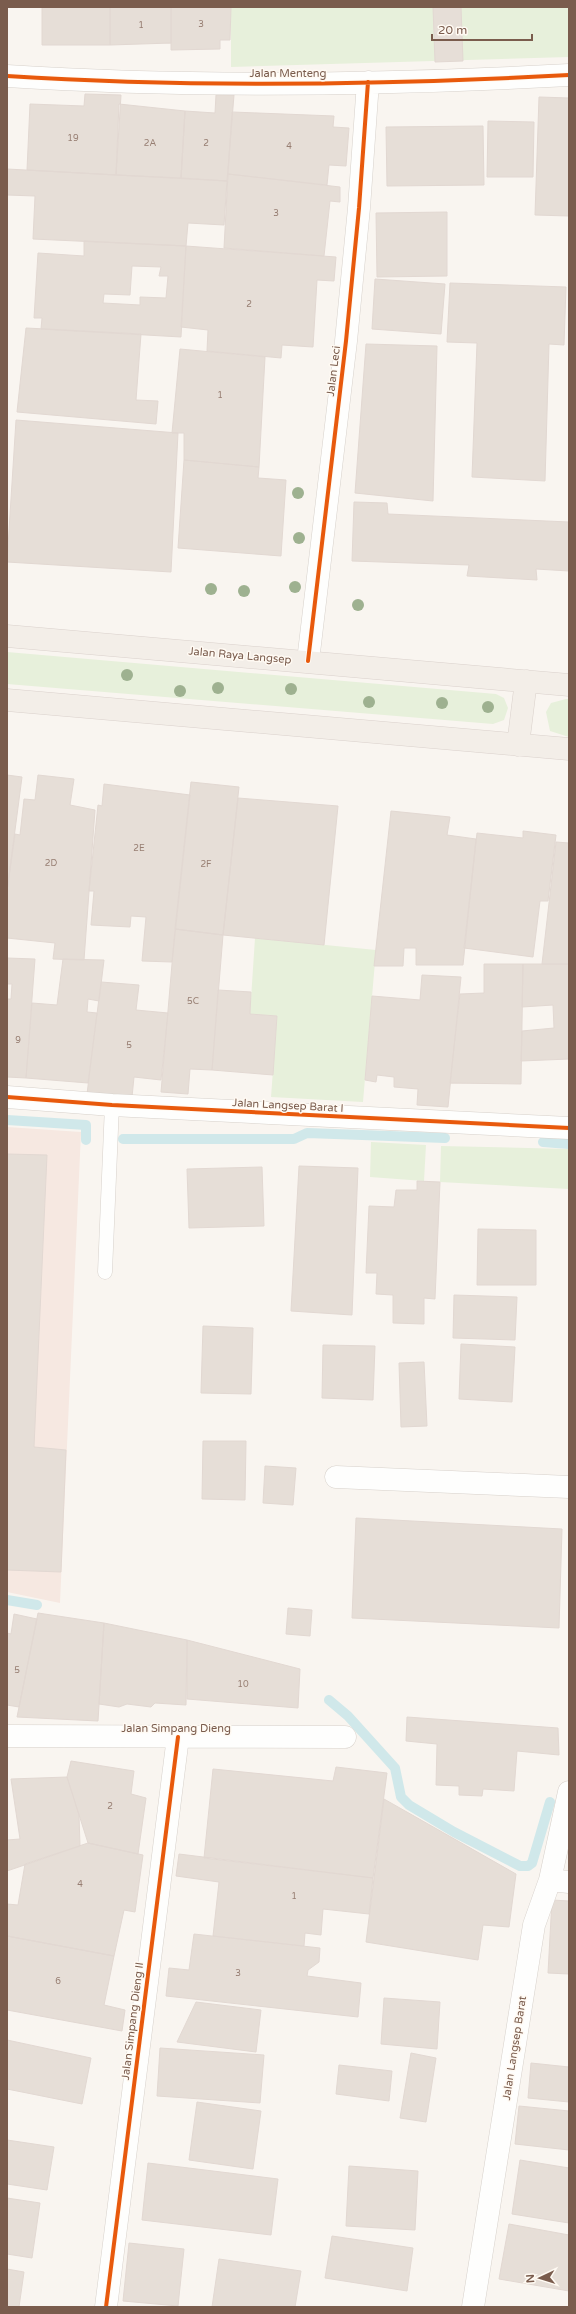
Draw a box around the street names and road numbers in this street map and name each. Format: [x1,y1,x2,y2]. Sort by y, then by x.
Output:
street label: Jalan Menteng [249,67,327,80]
street label: Jalan Leci [324,345,343,397]
street label: Jalan Raya Langsep [188,645,292,666]
street label: Jalan Langsep Barat I [232,1096,344,1115]
street label: Jalan Simpang Dieng [121,1722,231,1735]
street label: Jalan Simpang Dieng II [119,1961,146,2081]
street label: Jalan Langsep Barat [500,1995,529,2101]

